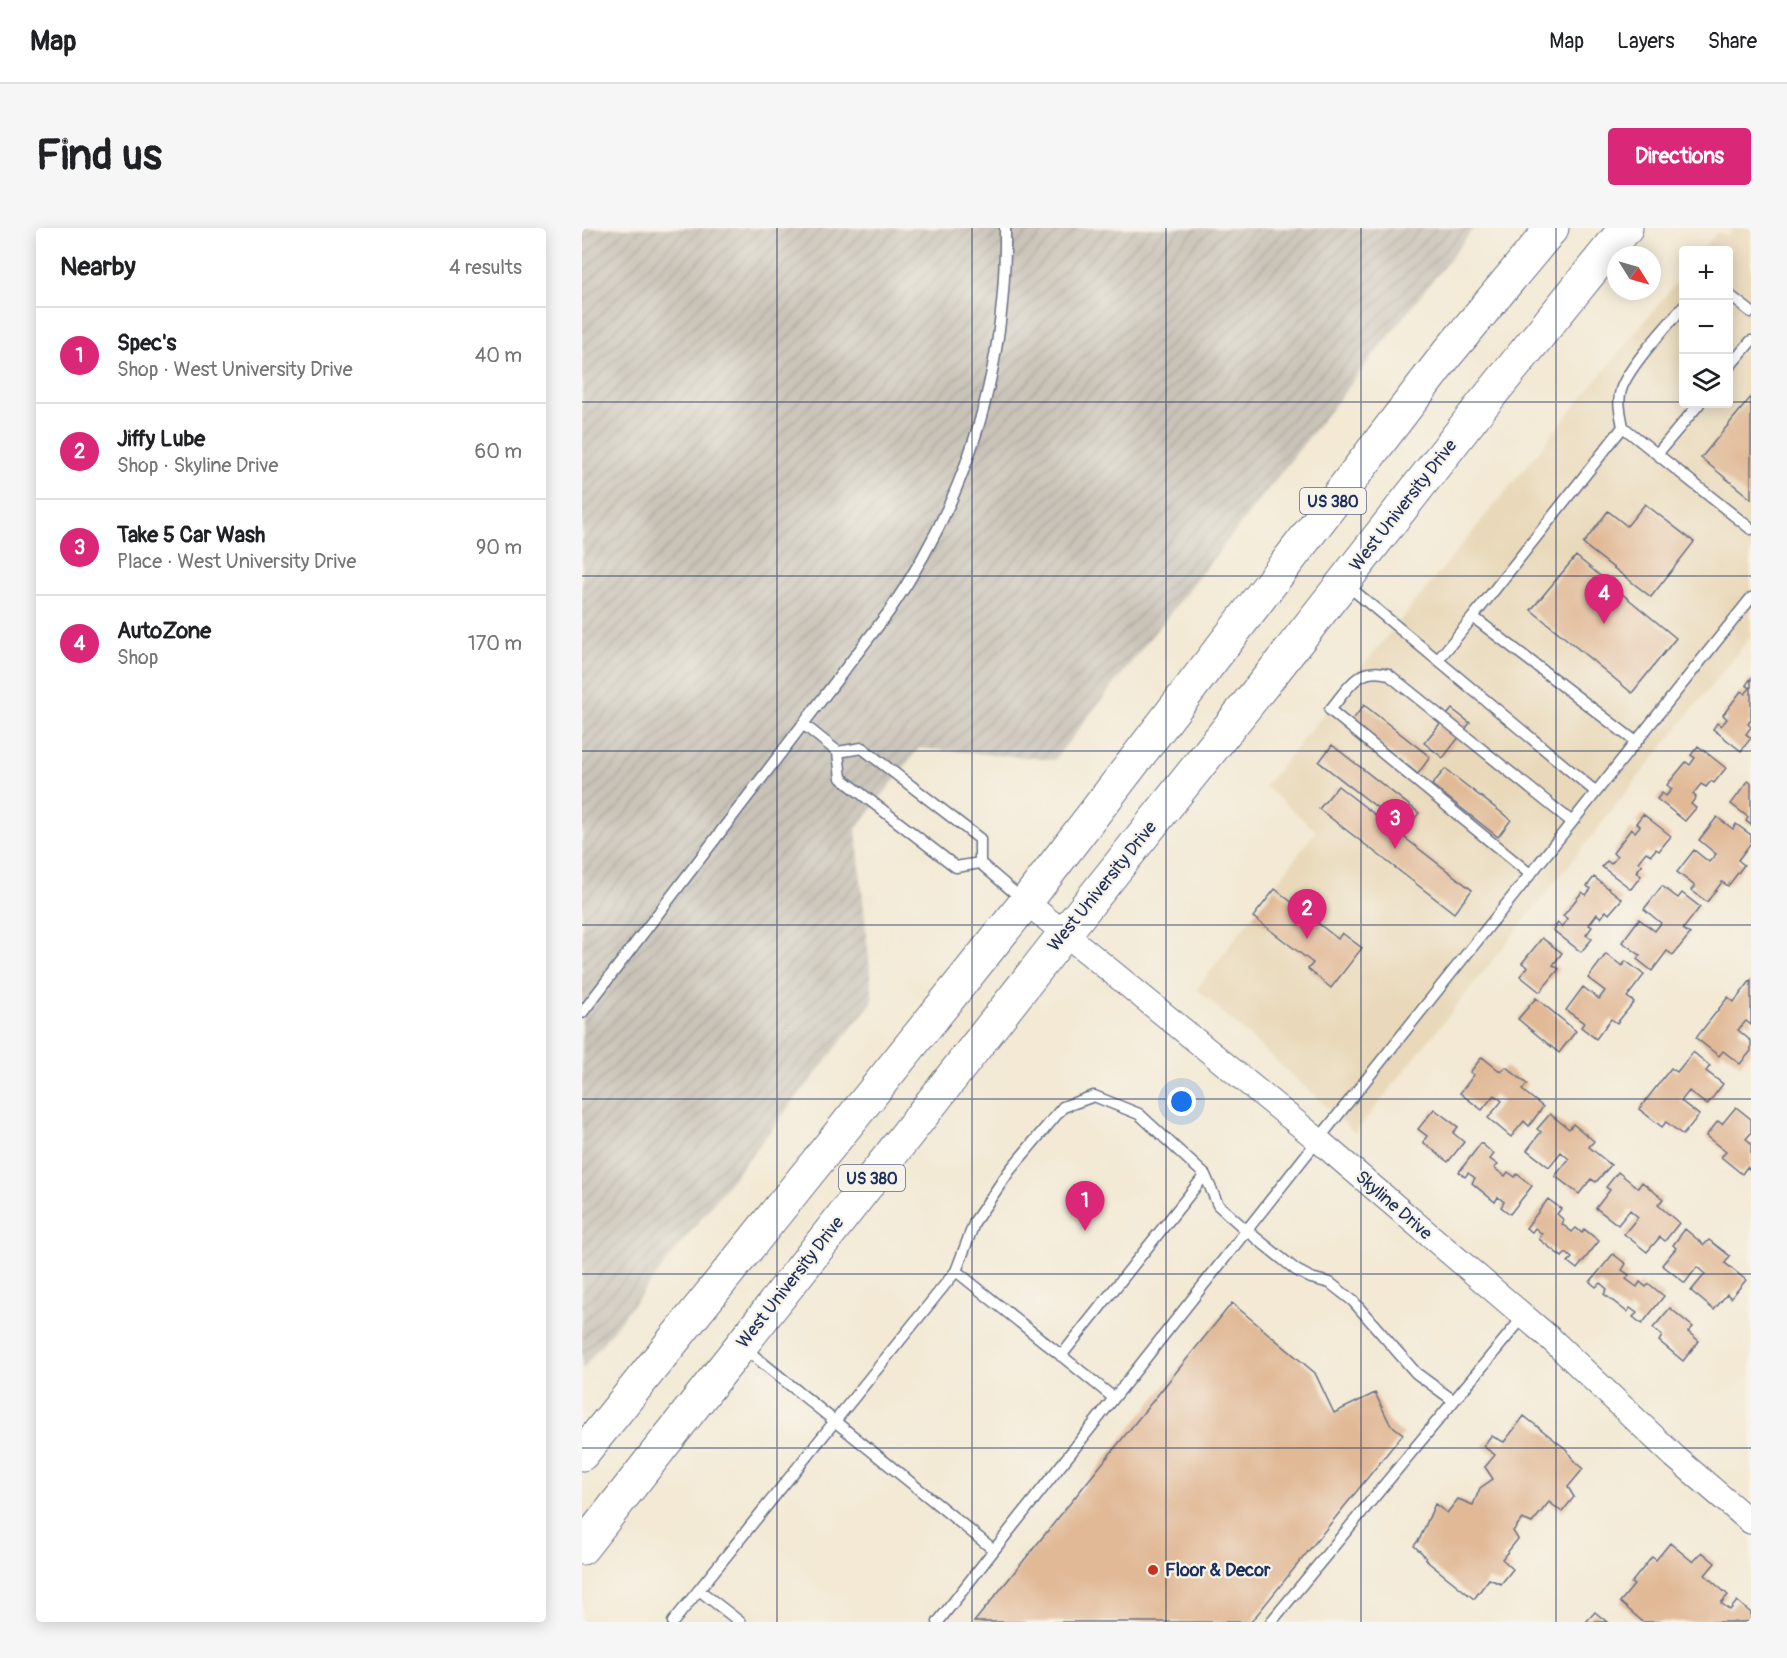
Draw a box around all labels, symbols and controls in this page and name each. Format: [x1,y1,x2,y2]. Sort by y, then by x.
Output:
text: Map [30,24,76,59]
text: Map [1549,28,1584,55]
text: Layers [1617,28,1675,55]
text: Share [1708,28,1757,55]
button: Directions [1608,128,1751,185]
text: Find us [36,130,162,182]
north arrow [1607,246,1661,300]
map controls [1679,246,1733,408]
button: + [1679,246,1733,300]
text: Nearby [60,251,136,283]
text: 4 results [449,255,522,280]
button: − [1679,300,1733,354]
text: Spec's [117,329,176,357]
text: 1 [76,343,83,368]
text: 40 m [475,343,522,368]
button: layers [1679,354,1733,408]
text: Shop · West University Drive [117,357,353,382]
text: Jiffy Lube [117,425,205,453]
street label: West University Drive [1345,435,1462,576]
text: 2 [74,439,85,464]
text: 60 m [475,439,522,464]
text: Shop · Skyline Drive [117,453,278,478]
road number: US 380 [1300,488,1366,514]
text: Take 5 Car Wash [117,521,265,549]
text: 3 [74,535,85,560]
text: 90 m [476,535,522,560]
text: Place · West University Drive [117,549,356,574]
pin: 4 [1584,574,1624,624]
text: AutoZone [117,617,211,645]
text: 4 [74,631,85,656]
text: 170 m [468,631,522,656]
text: Shop [117,645,158,670]
pin: 3 [1376,800,1414,849]
street label: West University Drive [1043,816,1162,956]
pin: 2 [1288,890,1326,939]
your location [1167,1087,1196,1116]
road number: US 380 [839,1165,905,1191]
street label: Skyline Drive [1351,1166,1437,1245]
pin: 1 [1066,1182,1104,1231]
street label: West University Drive [732,1212,849,1353]
place label: Floor & Decor [1165,1559,1271,1582]
marker: Floor & Decor [1146,1563,1160,1577]

